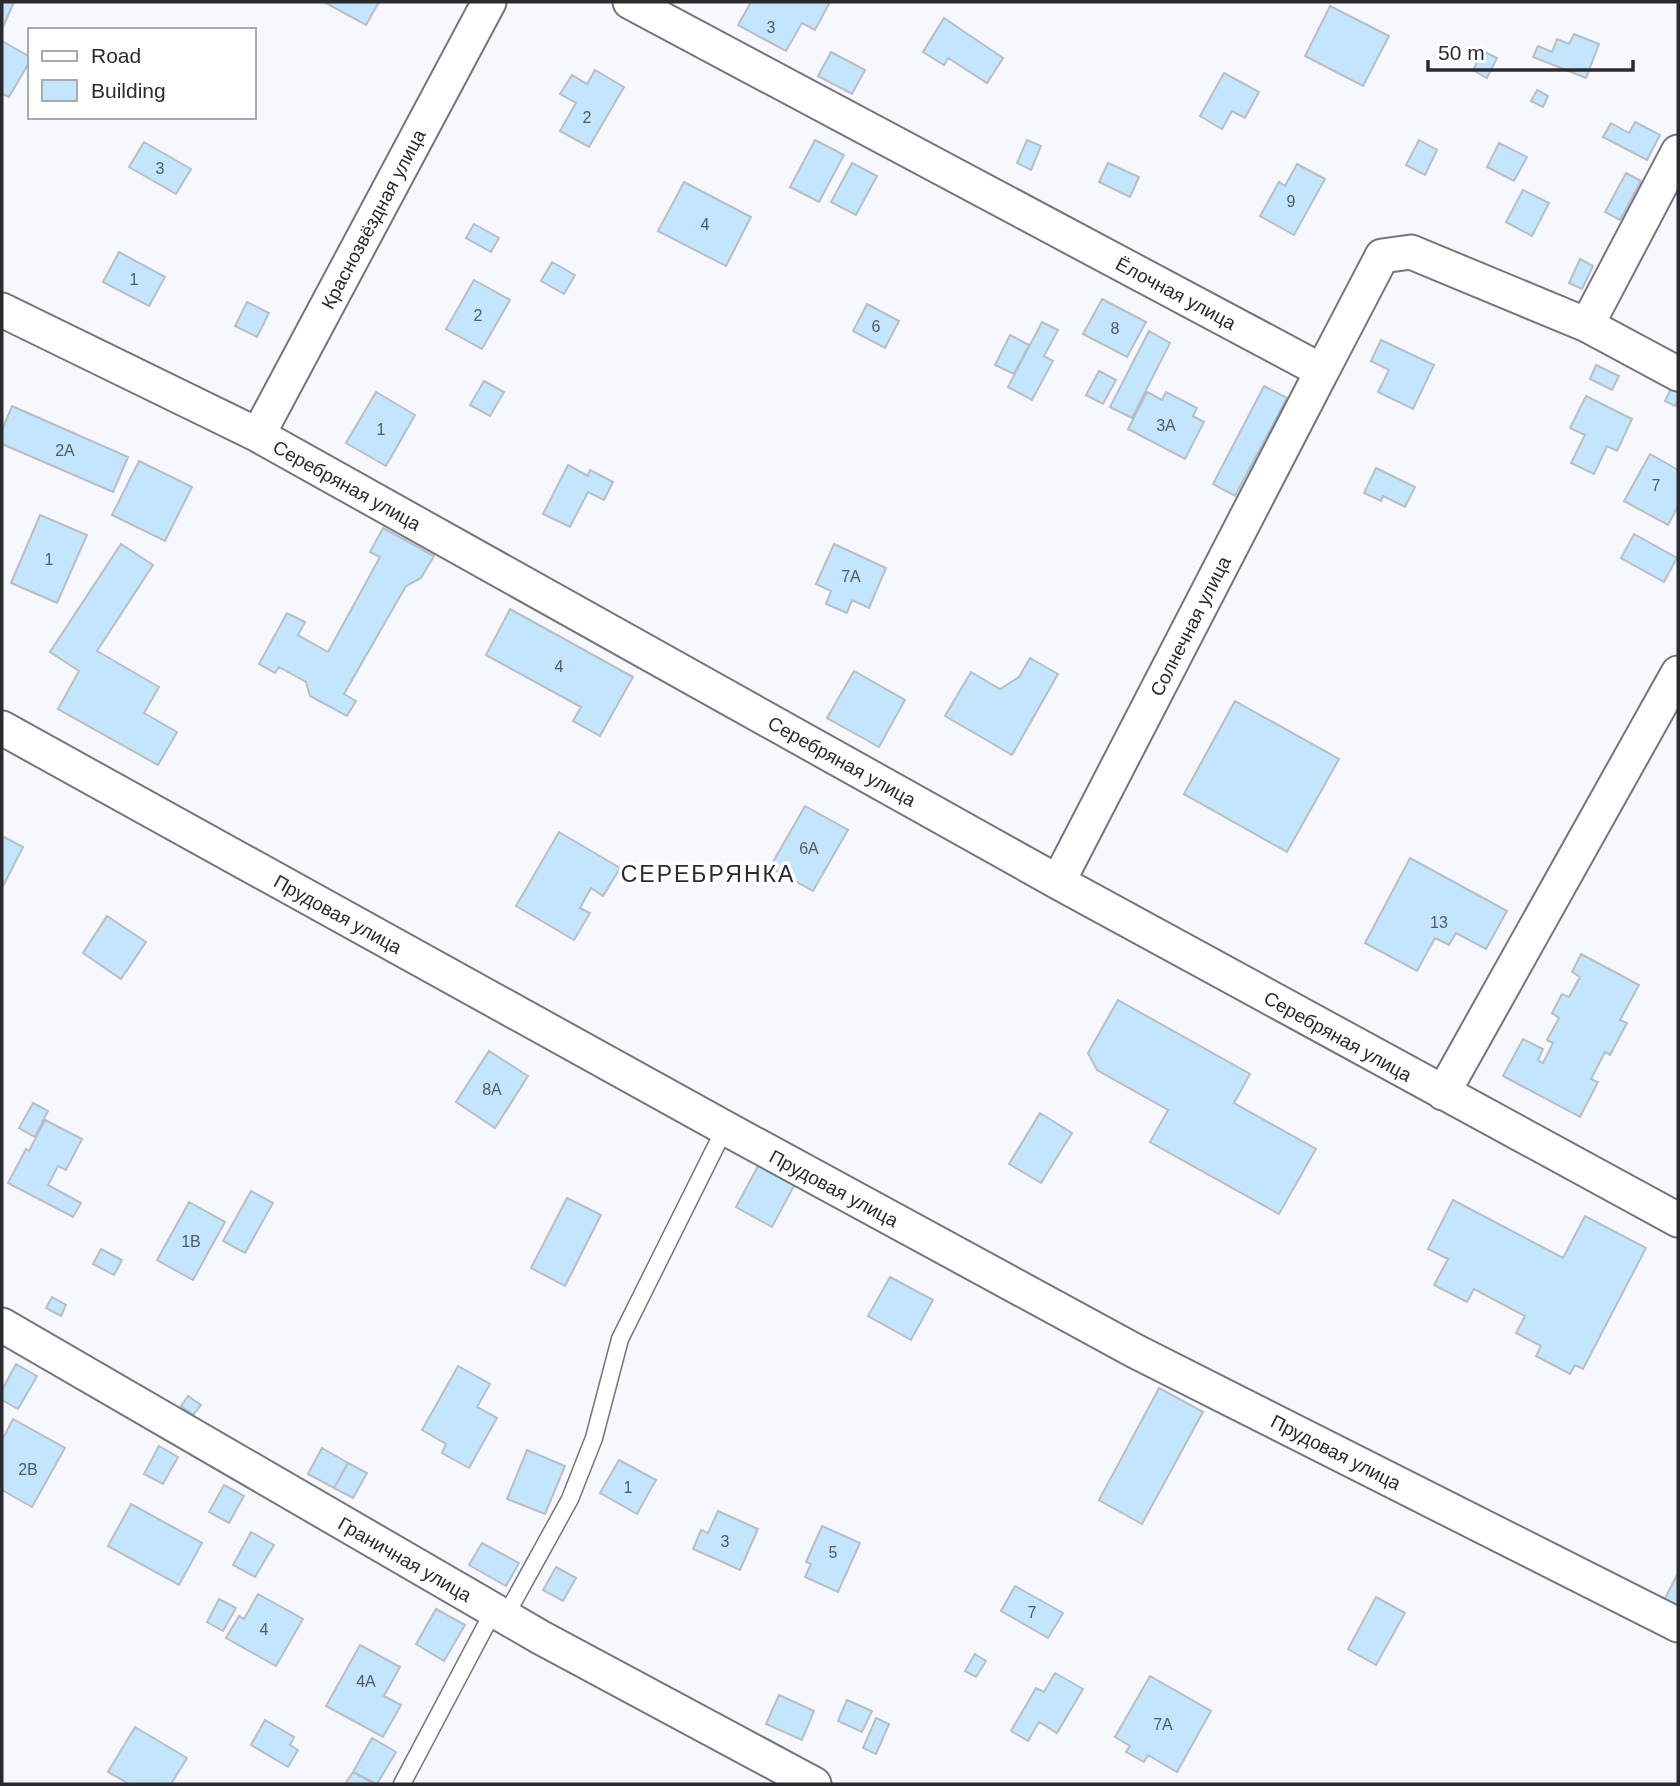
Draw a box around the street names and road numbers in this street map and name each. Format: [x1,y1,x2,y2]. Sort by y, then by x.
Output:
street label: Краснозвёздная улица [317,126,430,313]
street label: Ёлочная улица [1112,253,1240,334]
street label: Серебряная улица [269,436,425,535]
street label: Солнечная улица [1146,552,1235,700]
street label: Серебряная улица [764,712,920,811]
street label: Прудовая улица [270,871,406,958]
street label: Серебряная улица [1260,987,1416,1086]
street label: Прудовая улица [766,1146,902,1231]
street label: Прудовая улица [1267,1411,1405,1494]
street label: Граничная улица [334,1513,475,1606]

